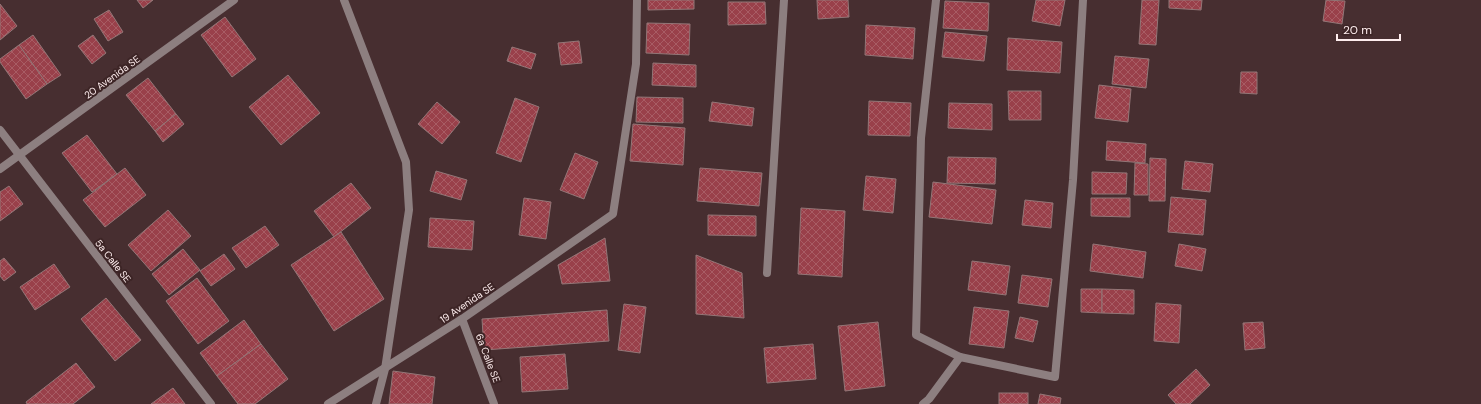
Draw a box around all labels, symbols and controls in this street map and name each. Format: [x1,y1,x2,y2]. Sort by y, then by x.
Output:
scale bar [1337,16,1400,42]
text: 20 m [1343,22,1372,38]
street label: 20 Avenida SE [82,52,143,102]
street label: 5a Calle SE [92,237,134,285]
street label: 19 Avenida SE [437,280,497,326]
street label: 6a Calle SE [473,332,503,385]

